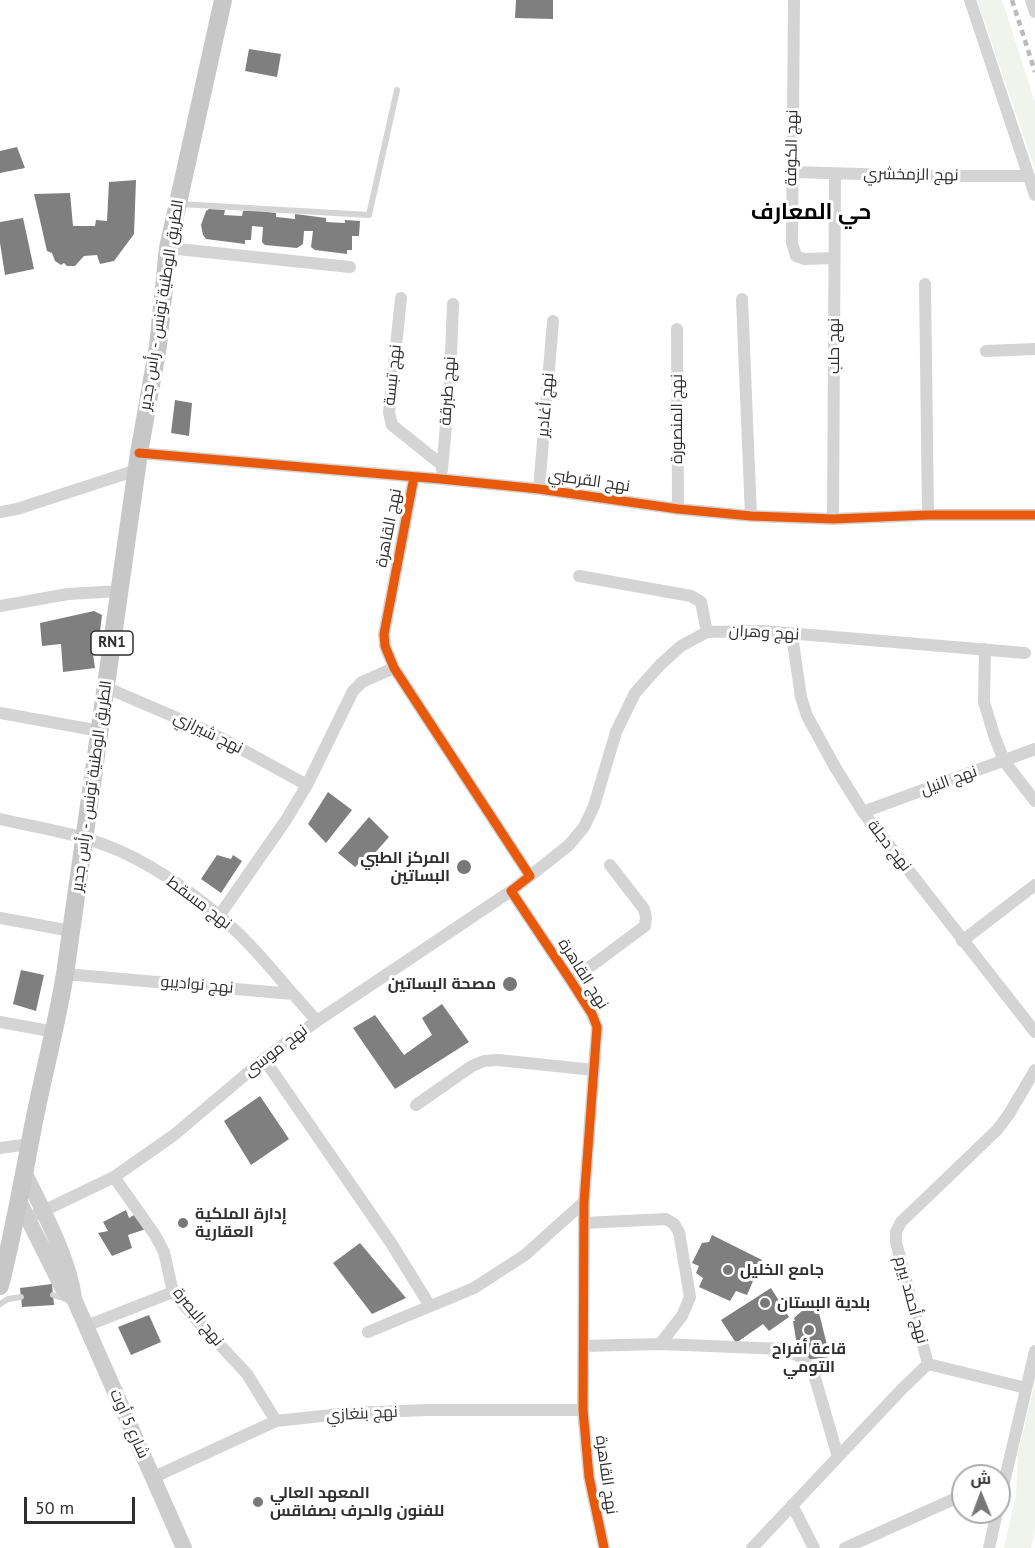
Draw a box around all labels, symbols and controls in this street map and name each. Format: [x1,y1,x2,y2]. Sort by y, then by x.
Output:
street label: نهج الكوفة [782,110,802,186]
street label: نهج الزمخشري [863,165,959,185]
street label: الطريق الوطنية تونس - رأس جدير [136,198,188,412]
district label: حي المعارف [751,200,871,226]
street label: نهج حلب [824,318,844,374]
street label: نهج تبسة [380,344,406,406]
street label: نهج طبرقة [436,356,460,426]
street label: نهج أغادير [534,372,558,438]
street label: نهج المنصورة [667,374,687,464]
street label: نهج القرطبي [547,466,631,496]
street label: نهج القاهرة [372,487,406,569]
street label: نهج وهران [728,622,800,644]
road number: RN1 [91,631,133,655]
street label: الطريق الوطنية تونس - رأس جدير [68,679,116,893]
street label: نهج شيرازي [170,708,246,758]
street label: نهج النيل [918,762,980,800]
street label: نهج دجلة [863,816,915,876]
place label: المركز الطبي البساتين [360,848,450,886]
marker: المركز الطبي البساتين [455,858,473,876]
street label: نهج مسقط [163,872,235,934]
street label: نهج القاهرة [554,935,612,1013]
street label: نهج نواديبو [160,972,234,998]
place label: مصحة البساتين [388,974,496,994]
marker: مصحة البساتين [501,975,519,993]
street label: نهج موسى [240,1021,312,1081]
place label: إدارة الملكية العقارية [195,1204,287,1242]
marker: إدارة الملكية العقارية [176,1216,190,1230]
street label: نهج أحمد بيرم [890,1254,932,1346]
place label: جامع الخليل [740,1260,824,1280]
marker: جامع الخليل [721,1263,735,1277]
street label: نهج البصرة [169,1284,227,1350]
place label: بلدية البستان [777,1293,870,1313]
marker: بلدية البستان [758,1296,772,1310]
marker: قاعة أفراح التومي [802,1323,816,1337]
place label: قاعة أفراح التومي [772,1339,846,1377]
street label: شارع 5 أوت [105,1386,153,1462]
street label: نهج بنغازي [326,1403,398,1425]
street label: نهج القاهرة [591,1434,621,1516]
north arrow [951,1464,1011,1524]
text: ش [970,1468,991,1488]
place label: المعهد العالي للفنون والحرف بصفاقس [270,1483,444,1521]
scale bar [27,1485,138,1523]
marker: المعهد العالي للفنون والحرف بصفاقس [251,1495,265,1509]
text: 50 m [35,1496,74,1519]

